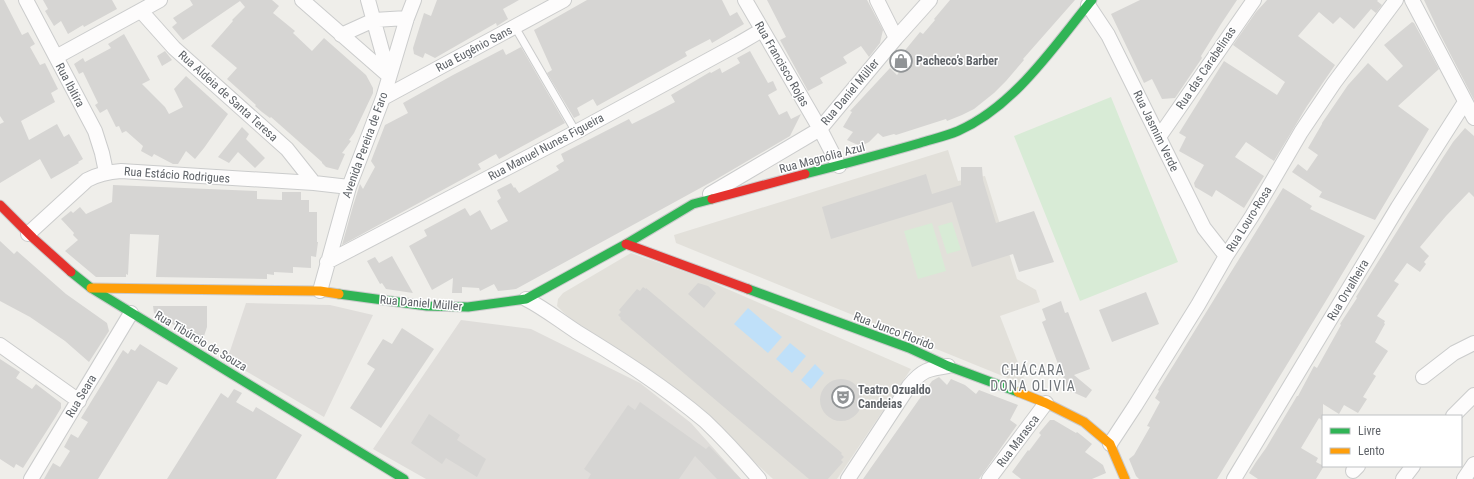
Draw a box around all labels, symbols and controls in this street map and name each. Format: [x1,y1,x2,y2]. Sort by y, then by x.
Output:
street label: Rua Francisco Rojas [752,19,812,109]
street label: Rua Eugênio Sans [433,23,515,75]
street label: Rua das Carabelinas [1173,24,1239,112]
street label: Rua Aldeia de Santa Teresa [175,48,281,144]
shop icon: Pacheco’s Barber [888,48,914,74]
place label: Pacheco’s Barber [916,54,998,68]
street label: Rua Daniel Müller [818,56,882,128]
street label: Rua Ibitira [53,61,88,110]
street label: Rua Jasmim Verde [1130,88,1182,174]
street label: Avenida Pereira de Faro [339,90,391,200]
street label: Rua Manuel Nunes Figueira [486,110,606,183]
street label: Rua Magnólia Azul [778,140,866,176]
street label: Rua Estácio Rodrigues [124,164,230,186]
street label: Rua Louro-Rosa [1223,184,1275,254]
street label: Rua Orvalheira [1324,257,1372,323]
street label: Rua Daniel Müller [379,292,463,314]
street label: Rua Tibúrcio de Souza [152,308,250,374]
street label: Rua Junco Florido [852,309,936,353]
district label: CHÁCARA DONA OLIVIA [990,361,1076,394]
street label: Rua Seara [63,372,99,420]
place label: Teatro Ozualdo Candeias [858,383,931,411]
theatre icon: Teatro Ozualdo Candeias [830,384,856,410]
street label: Rua Marasca [994,412,1042,470]
legend [1322,415,1462,467]
text: Livre [1358,424,1381,438]
text: Lento [1358,444,1385,458]

